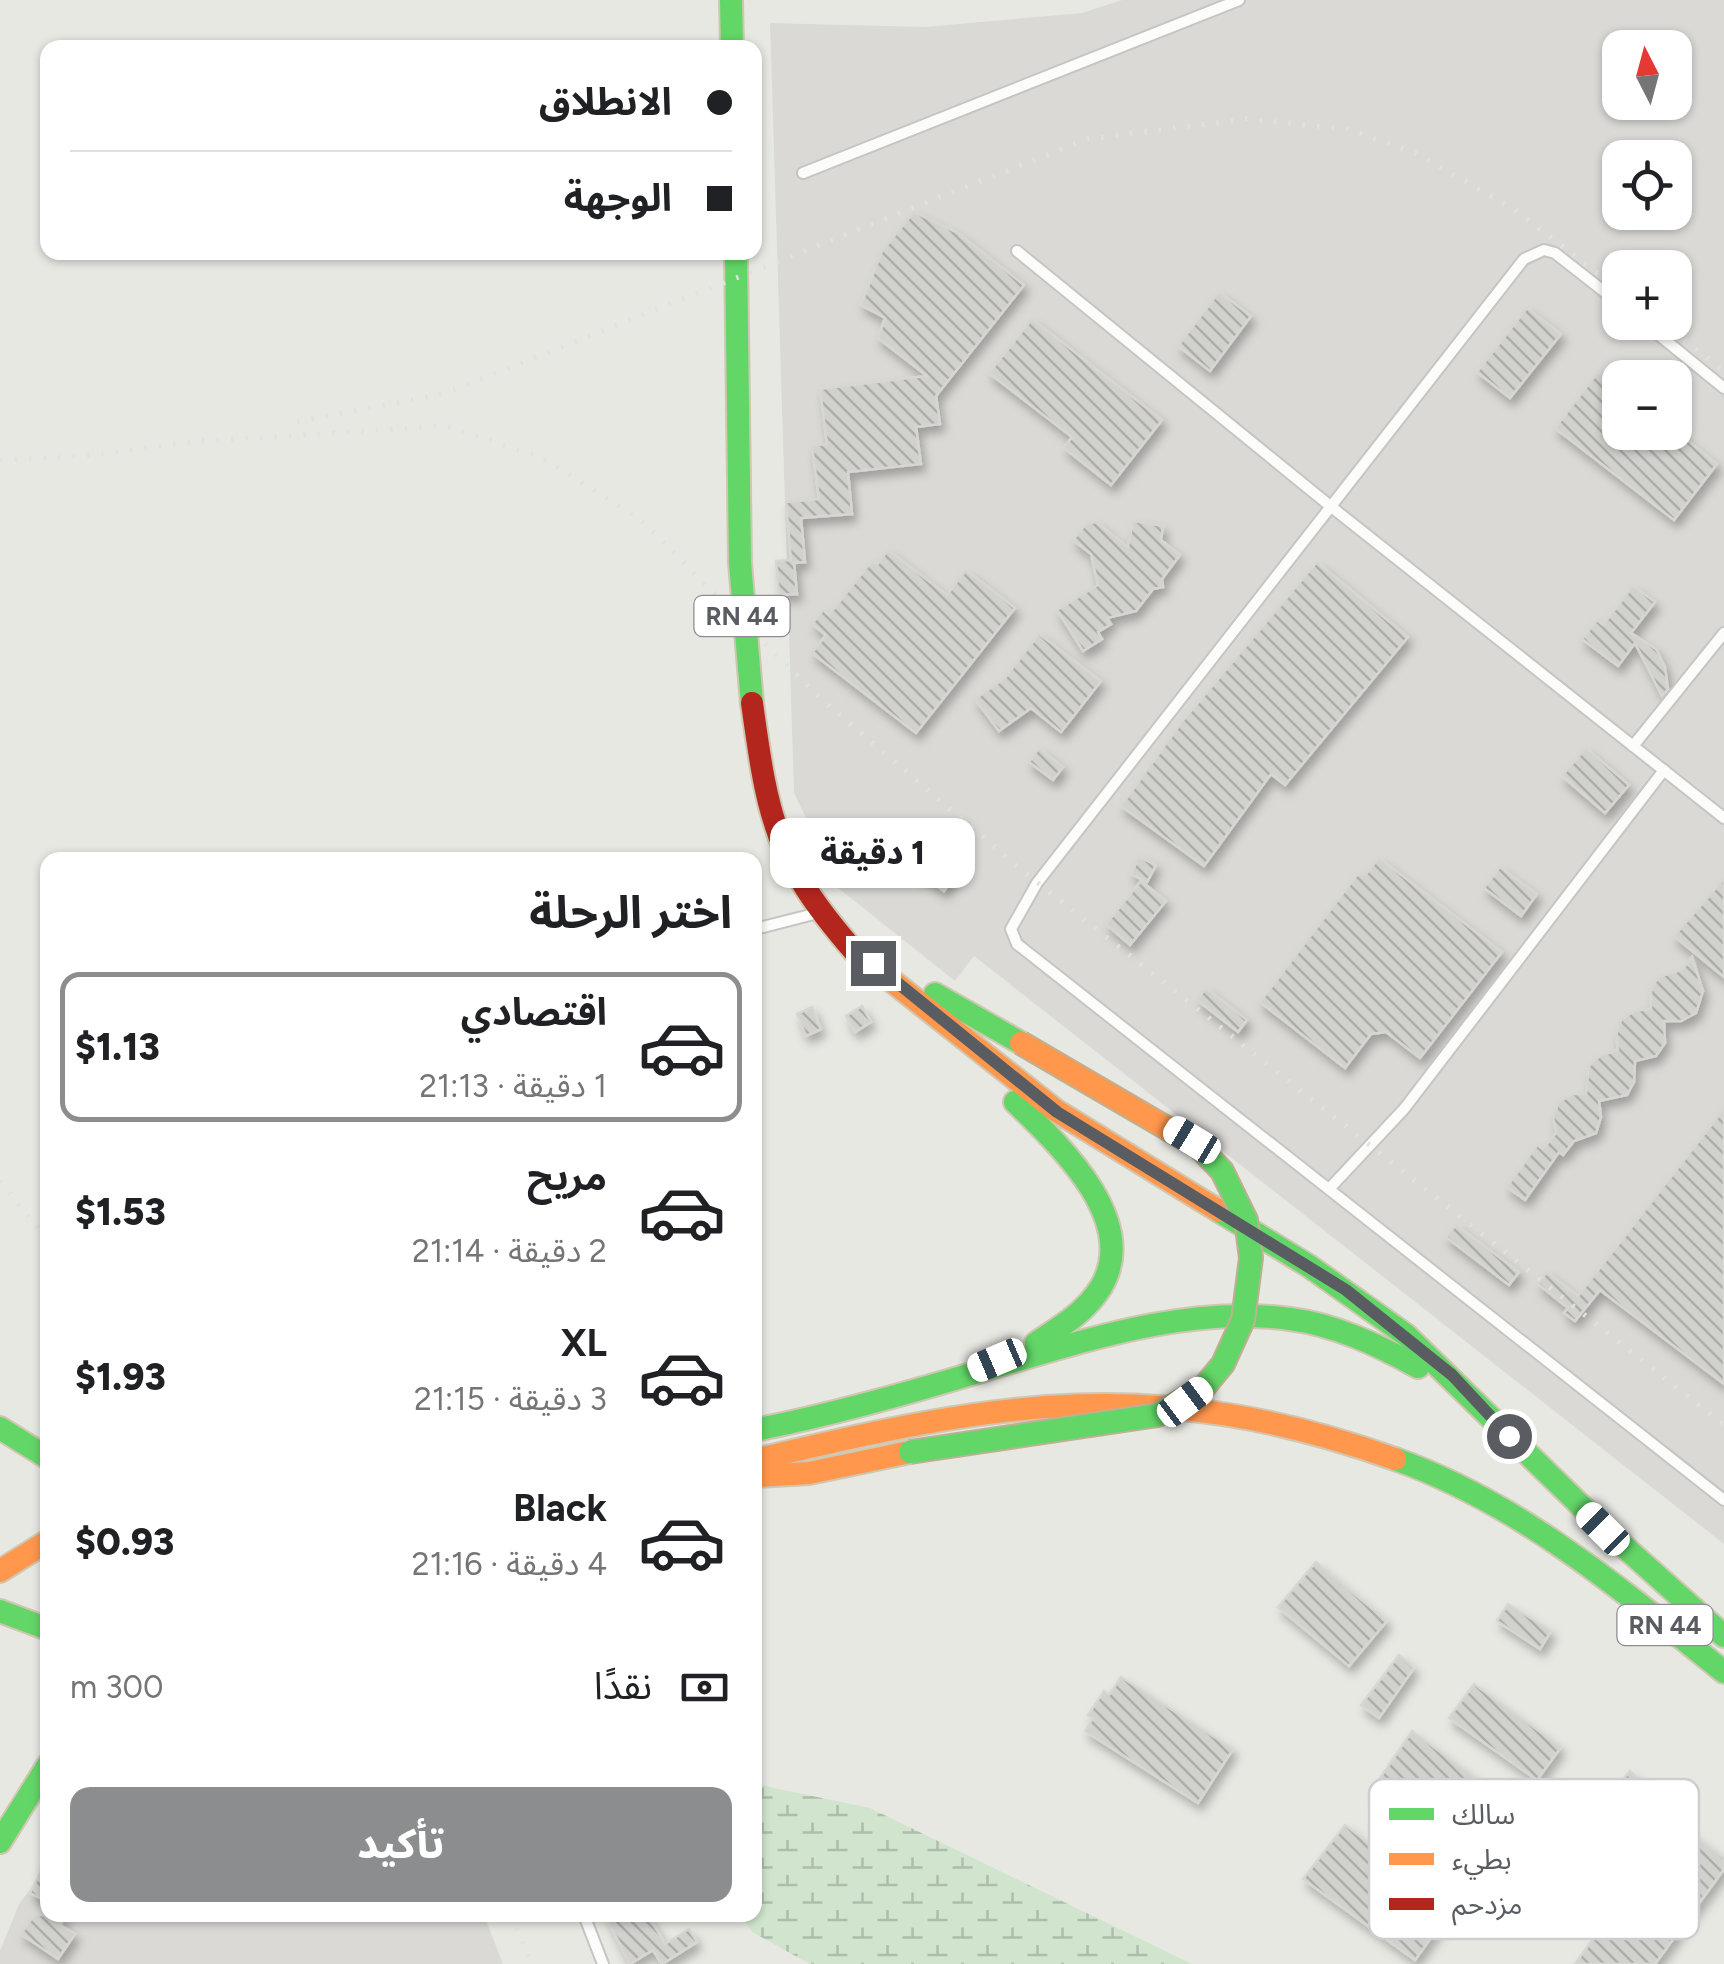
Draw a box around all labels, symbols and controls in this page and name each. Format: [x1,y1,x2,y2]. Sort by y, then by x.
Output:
north arrow [1602,30,1692,120]
map controls [1602,30,1692,450]
text: الانطلاق [539,79,672,125]
button: locate [1602,140,1692,230]
text: الوجهة [564,175,672,221]
button: + [1602,250,1692,340]
button: − [1602,360,1692,450]
road number: RN 44 [694,596,790,636]
callout: 1 دقيقة [770,818,976,888]
text: 1 دقيقة [820,834,925,872]
text: اختر الرحلة [529,885,732,939]
route end [851,941,896,986]
text: اقتصادي [461,989,607,1035]
icon: car [637,1002,727,1092]
text: $1.13 [75,1024,160,1070]
text: 1 دقيقة · 21:13 [419,1067,607,1105]
car [1159,1112,1225,1168]
text: مريح [527,1154,607,1200]
icon: car [637,1167,727,1257]
text: $1.53 [75,1189,166,1235]
text: 2 دقيقة · 21:14 [412,1232,607,1270]
text: XL [561,1320,607,1366]
icon: car [637,1332,727,1422]
car [964,1334,1030,1386]
text: $1.93 [75,1354,166,1400]
car [1152,1372,1218,1432]
text: 3 دقيقة · 21:15 [414,1380,607,1418]
route start [1487,1414,1532,1459]
text: Black [513,1485,607,1531]
icon: car [637,1497,727,1587]
car [1571,1497,1635,1561]
text: $0.93 [75,1519,174,1565]
text: 4 دقيقة · 21:16 [412,1545,607,1583]
road number: RN 44 [1618,1605,1712,1645]
icon: cash [677,1660,732,1715]
text: نقدًا [594,1663,652,1709]
text: 300 m [70,1668,164,1706]
legend [1369,1779,1699,1939]
button: تأكيد [70,1787,732,1902]
text: سالك [1452,1797,1515,1831]
text: بطيء [1452,1842,1512,1880]
text: مزدحم [1452,1887,1523,1926]

